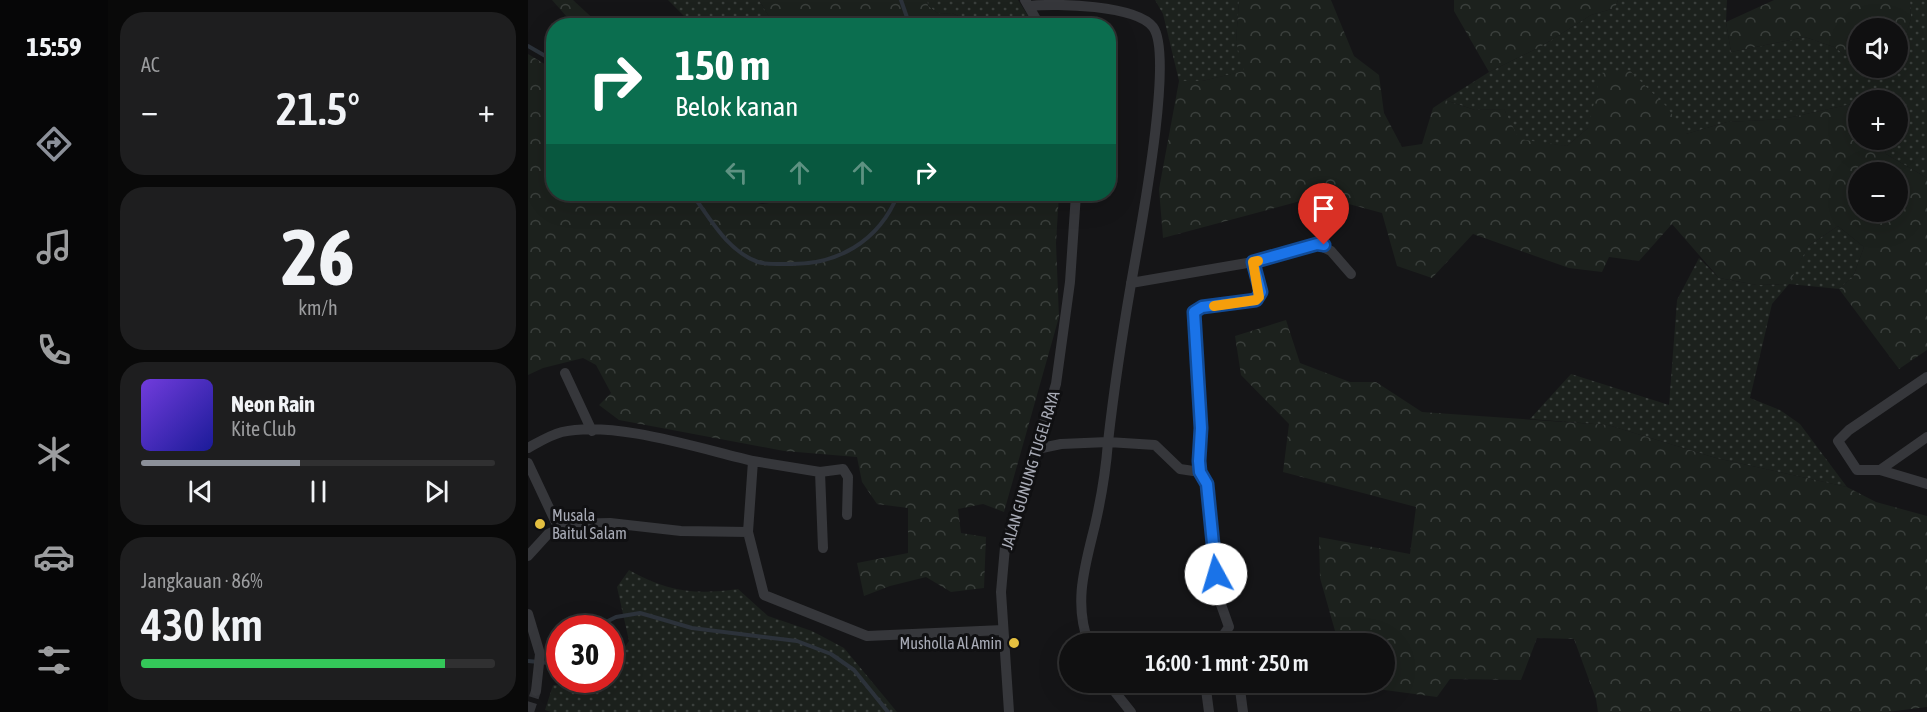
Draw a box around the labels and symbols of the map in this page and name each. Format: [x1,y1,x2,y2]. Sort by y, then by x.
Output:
pin [1298,183,1349,245]
street label: JALAN GUNUNG TUGEL RAYA [997,388,1063,551]
place label: Musala Baitul Salam [552,506,627,542]
marker: Musala Baitul Salam [533,517,547,531]
position arrow [1184,542,1248,606]
speed limit sign: 30 [546,615,624,693]
place label: Musholla Al Amin [899,634,1002,652]
marker: Musholla Al Amin [1007,636,1021,650]

